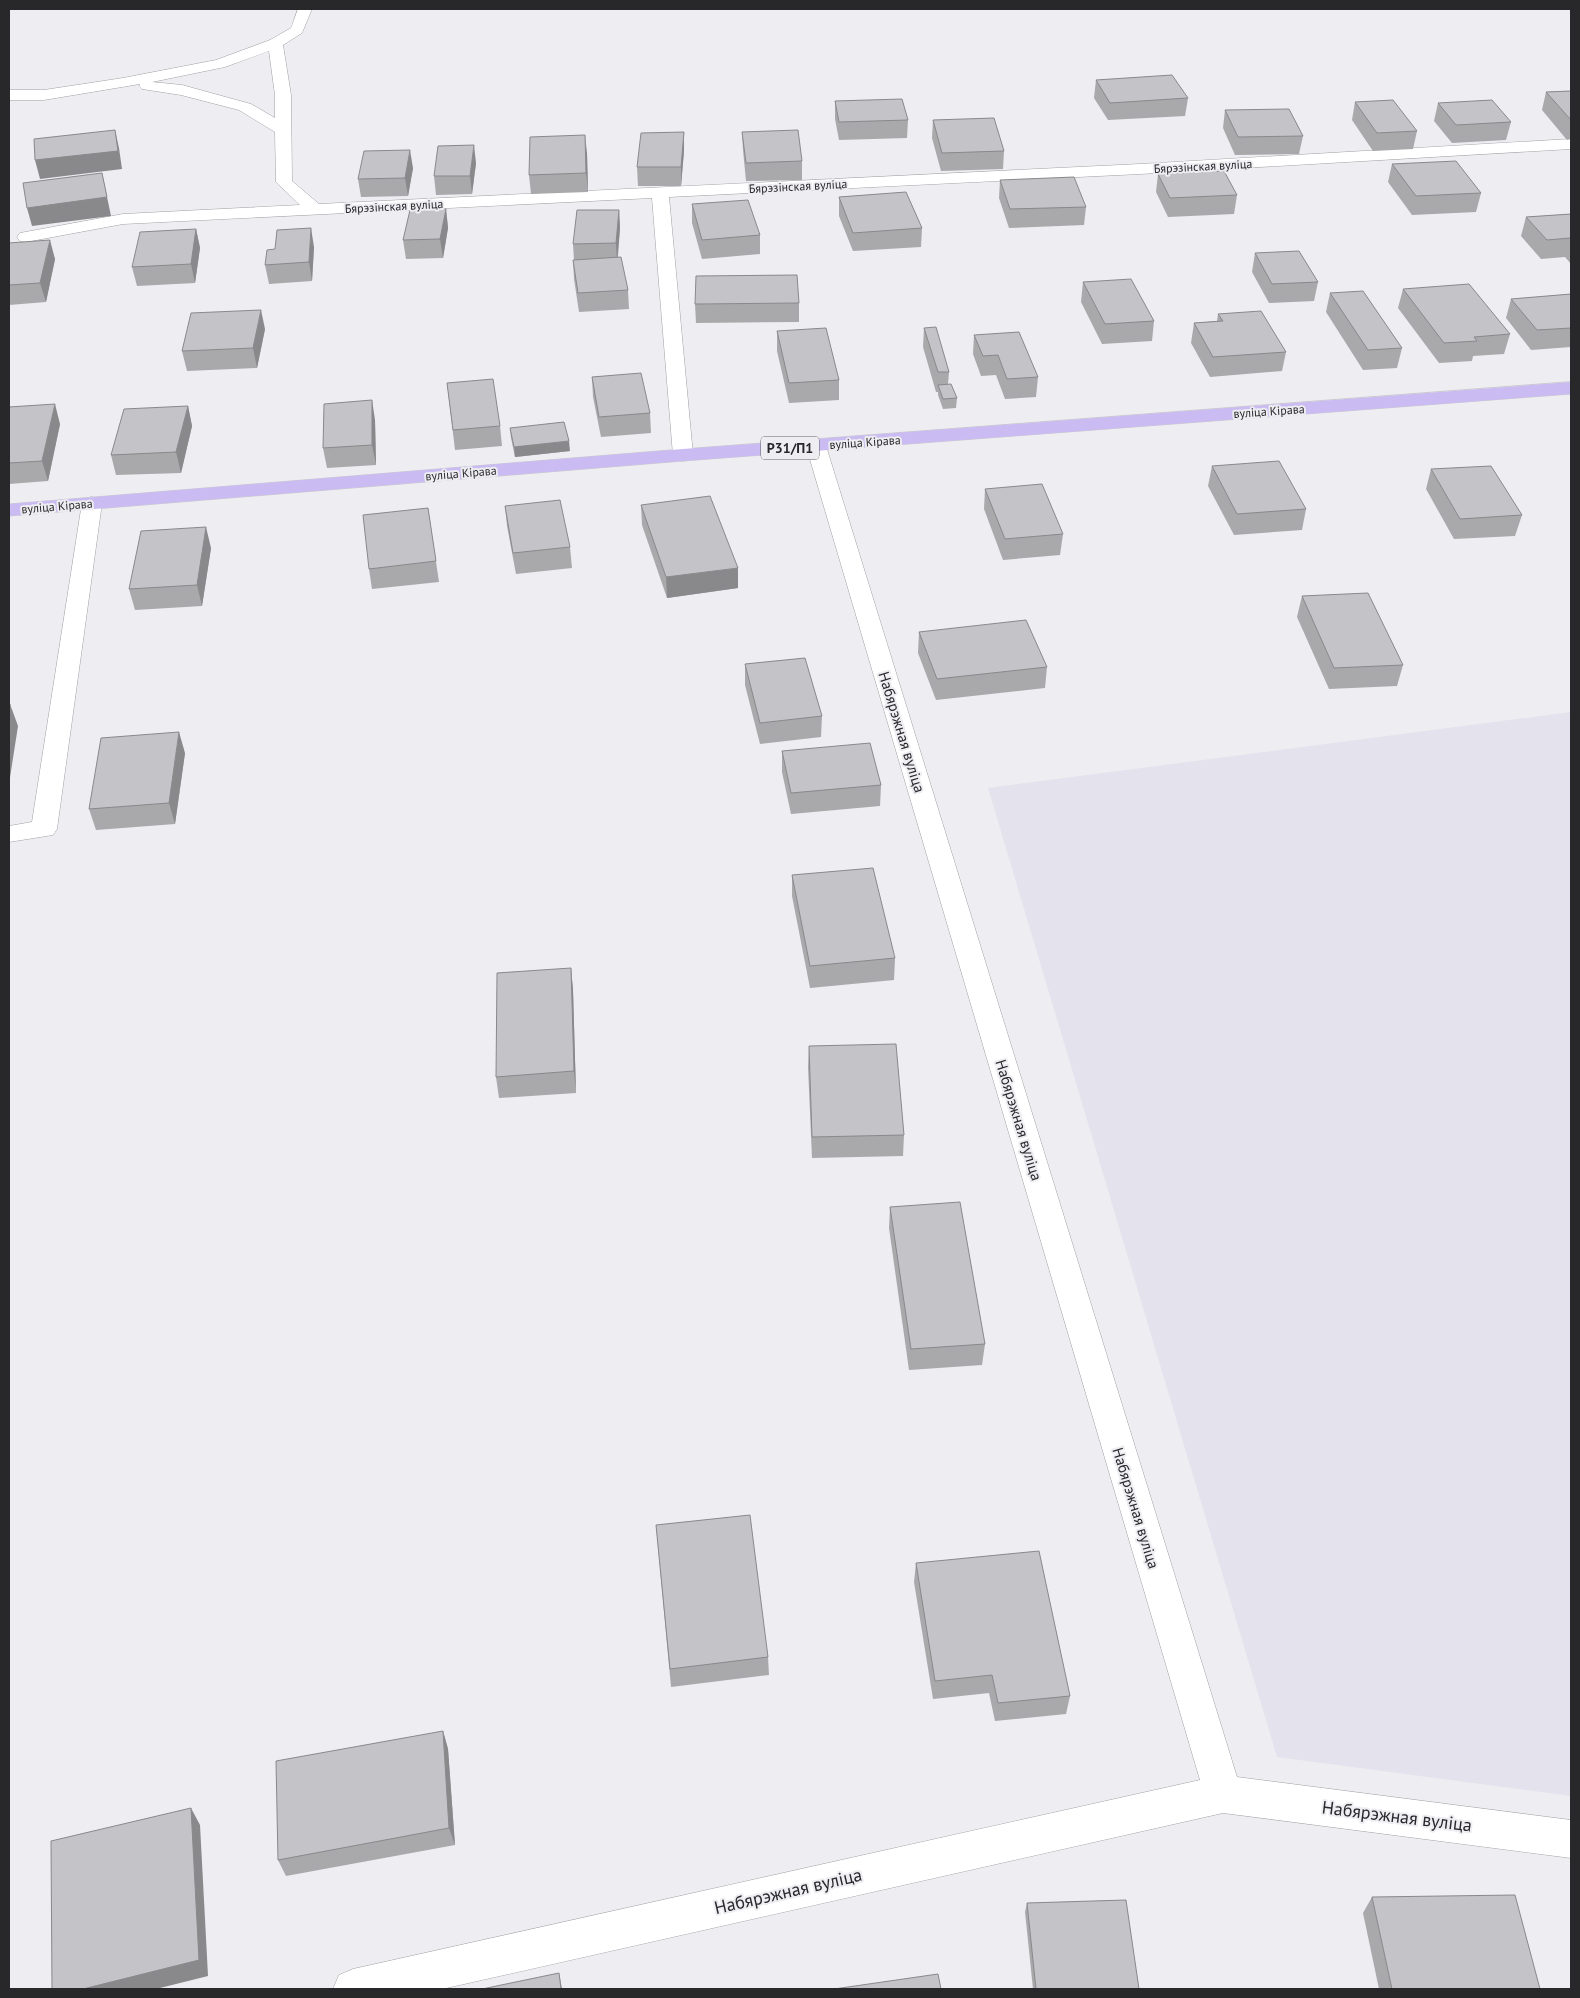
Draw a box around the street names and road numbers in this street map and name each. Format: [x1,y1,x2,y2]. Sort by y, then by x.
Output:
street label: Бярэзінская вуліца [1153,156,1253,176]
street label: Бярэзінская вуліца [748,176,848,196]
street label: Бярэзінская вуліца [344,196,444,216]
street label: вуліца Кірава [1233,401,1305,421]
street label: вуліца Кірава [829,432,901,452]
road number: Р31/П1 [761,436,819,459]
street label: вуліца Кірава [425,462,497,484]
street label: вуліца Кірава [21,495,93,517]
street label: Набярэжная вуліца [875,669,929,795]
street label: Набярэжная вуліца [992,1057,1046,1183]
street label: Набярэжная вуліца [1109,1445,1163,1571]
street label: Набярэжная вуліца [1321,1795,1473,1837]
street label: Набярэжная вуліца [712,1863,864,1919]

